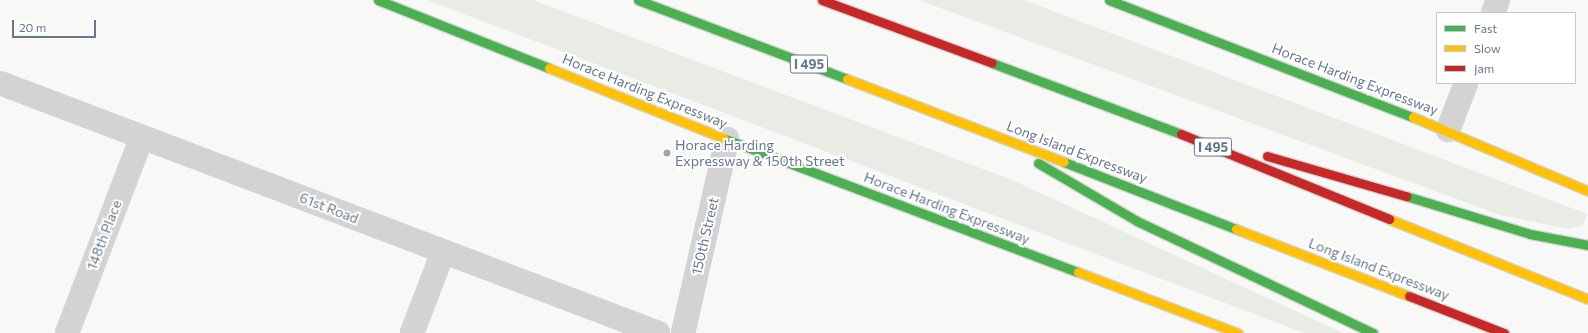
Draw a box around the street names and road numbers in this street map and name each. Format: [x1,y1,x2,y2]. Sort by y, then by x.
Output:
street label: Horace Harding Expressway [1270,40,1440,118]
street label: Horace Harding Expressway [560,50,730,132]
road number: I 495 [789,53,829,75]
street label: Long Island Expressway [1004,117,1150,187]
road number: I 495 [1193,136,1233,158]
street label: Horace Harding Expressway [862,169,1032,247]
street label: 61st Road [297,189,361,227]
street label: 150th Street [688,196,722,276]
street label: 148th Place [83,198,125,272]
street label: Long Island Expressway [1306,234,1452,304]

